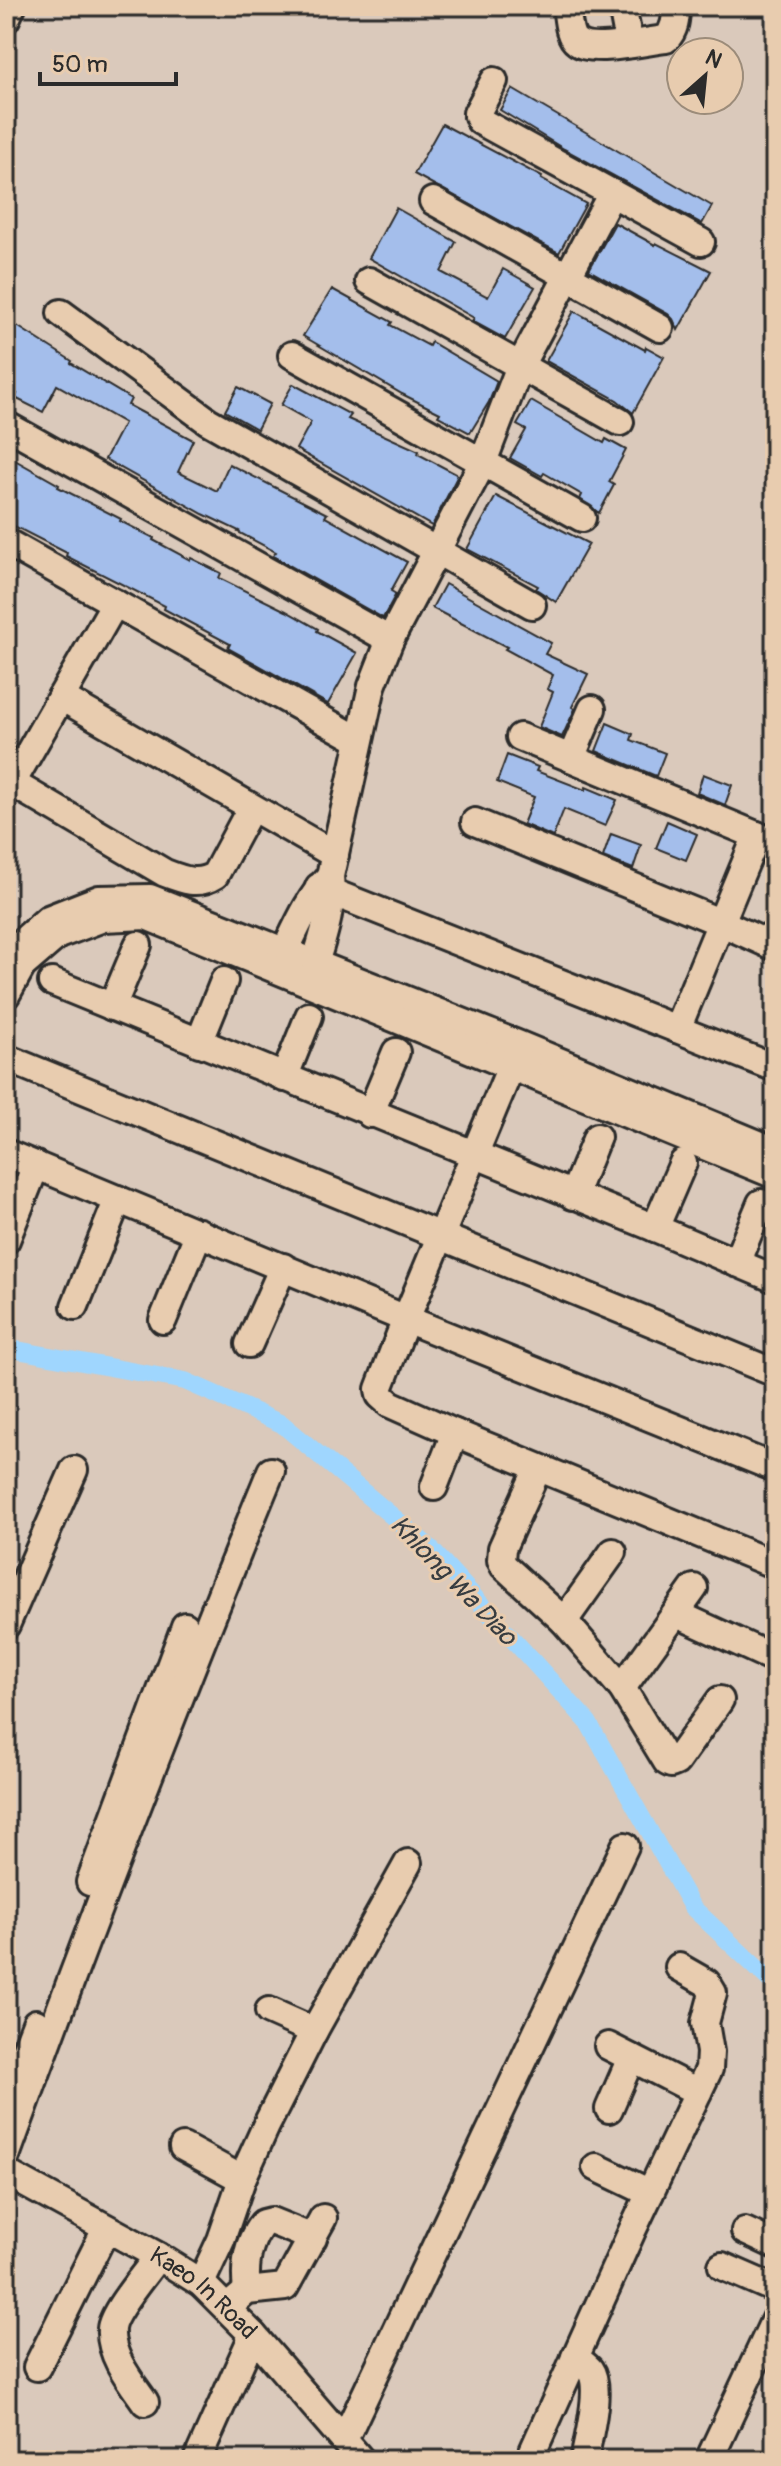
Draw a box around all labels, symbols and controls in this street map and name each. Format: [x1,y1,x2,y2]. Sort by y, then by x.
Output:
scale bar [40,36,176,86]
north arrow [665,36,745,116]
text: N [701,43,727,75]
text: 50 m [52,50,108,79]
water label: Khlong Wa Diao [383,1509,525,1654]
street label: Kaeo In Road [144,2241,263,2346]

